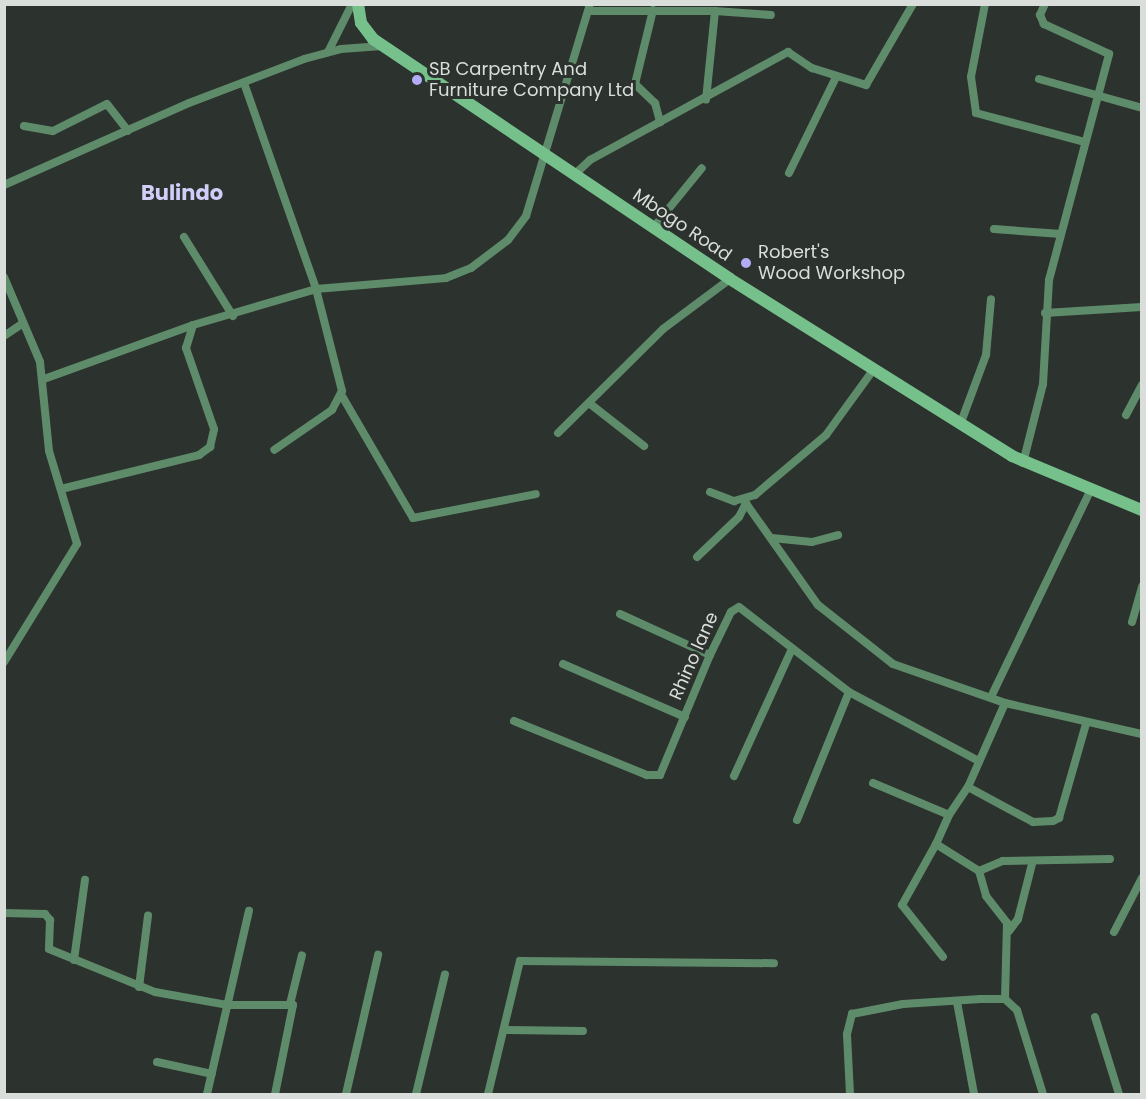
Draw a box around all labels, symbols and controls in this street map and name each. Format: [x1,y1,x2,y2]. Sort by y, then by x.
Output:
place label: SB Carpentry And Furniture Company Ltd [429,59,634,101]
marker: SB Carpentry And Furniture Company Ltd [410,73,424,87]
district label: Bulindo [141,180,223,206]
street label: Mbogo Road [629,184,735,266]
place label: Robert's Wood Workshop [758,242,905,284]
marker: Robert's Wood Workshop [739,256,753,270]
street label: Rhino lane [665,609,723,703]

